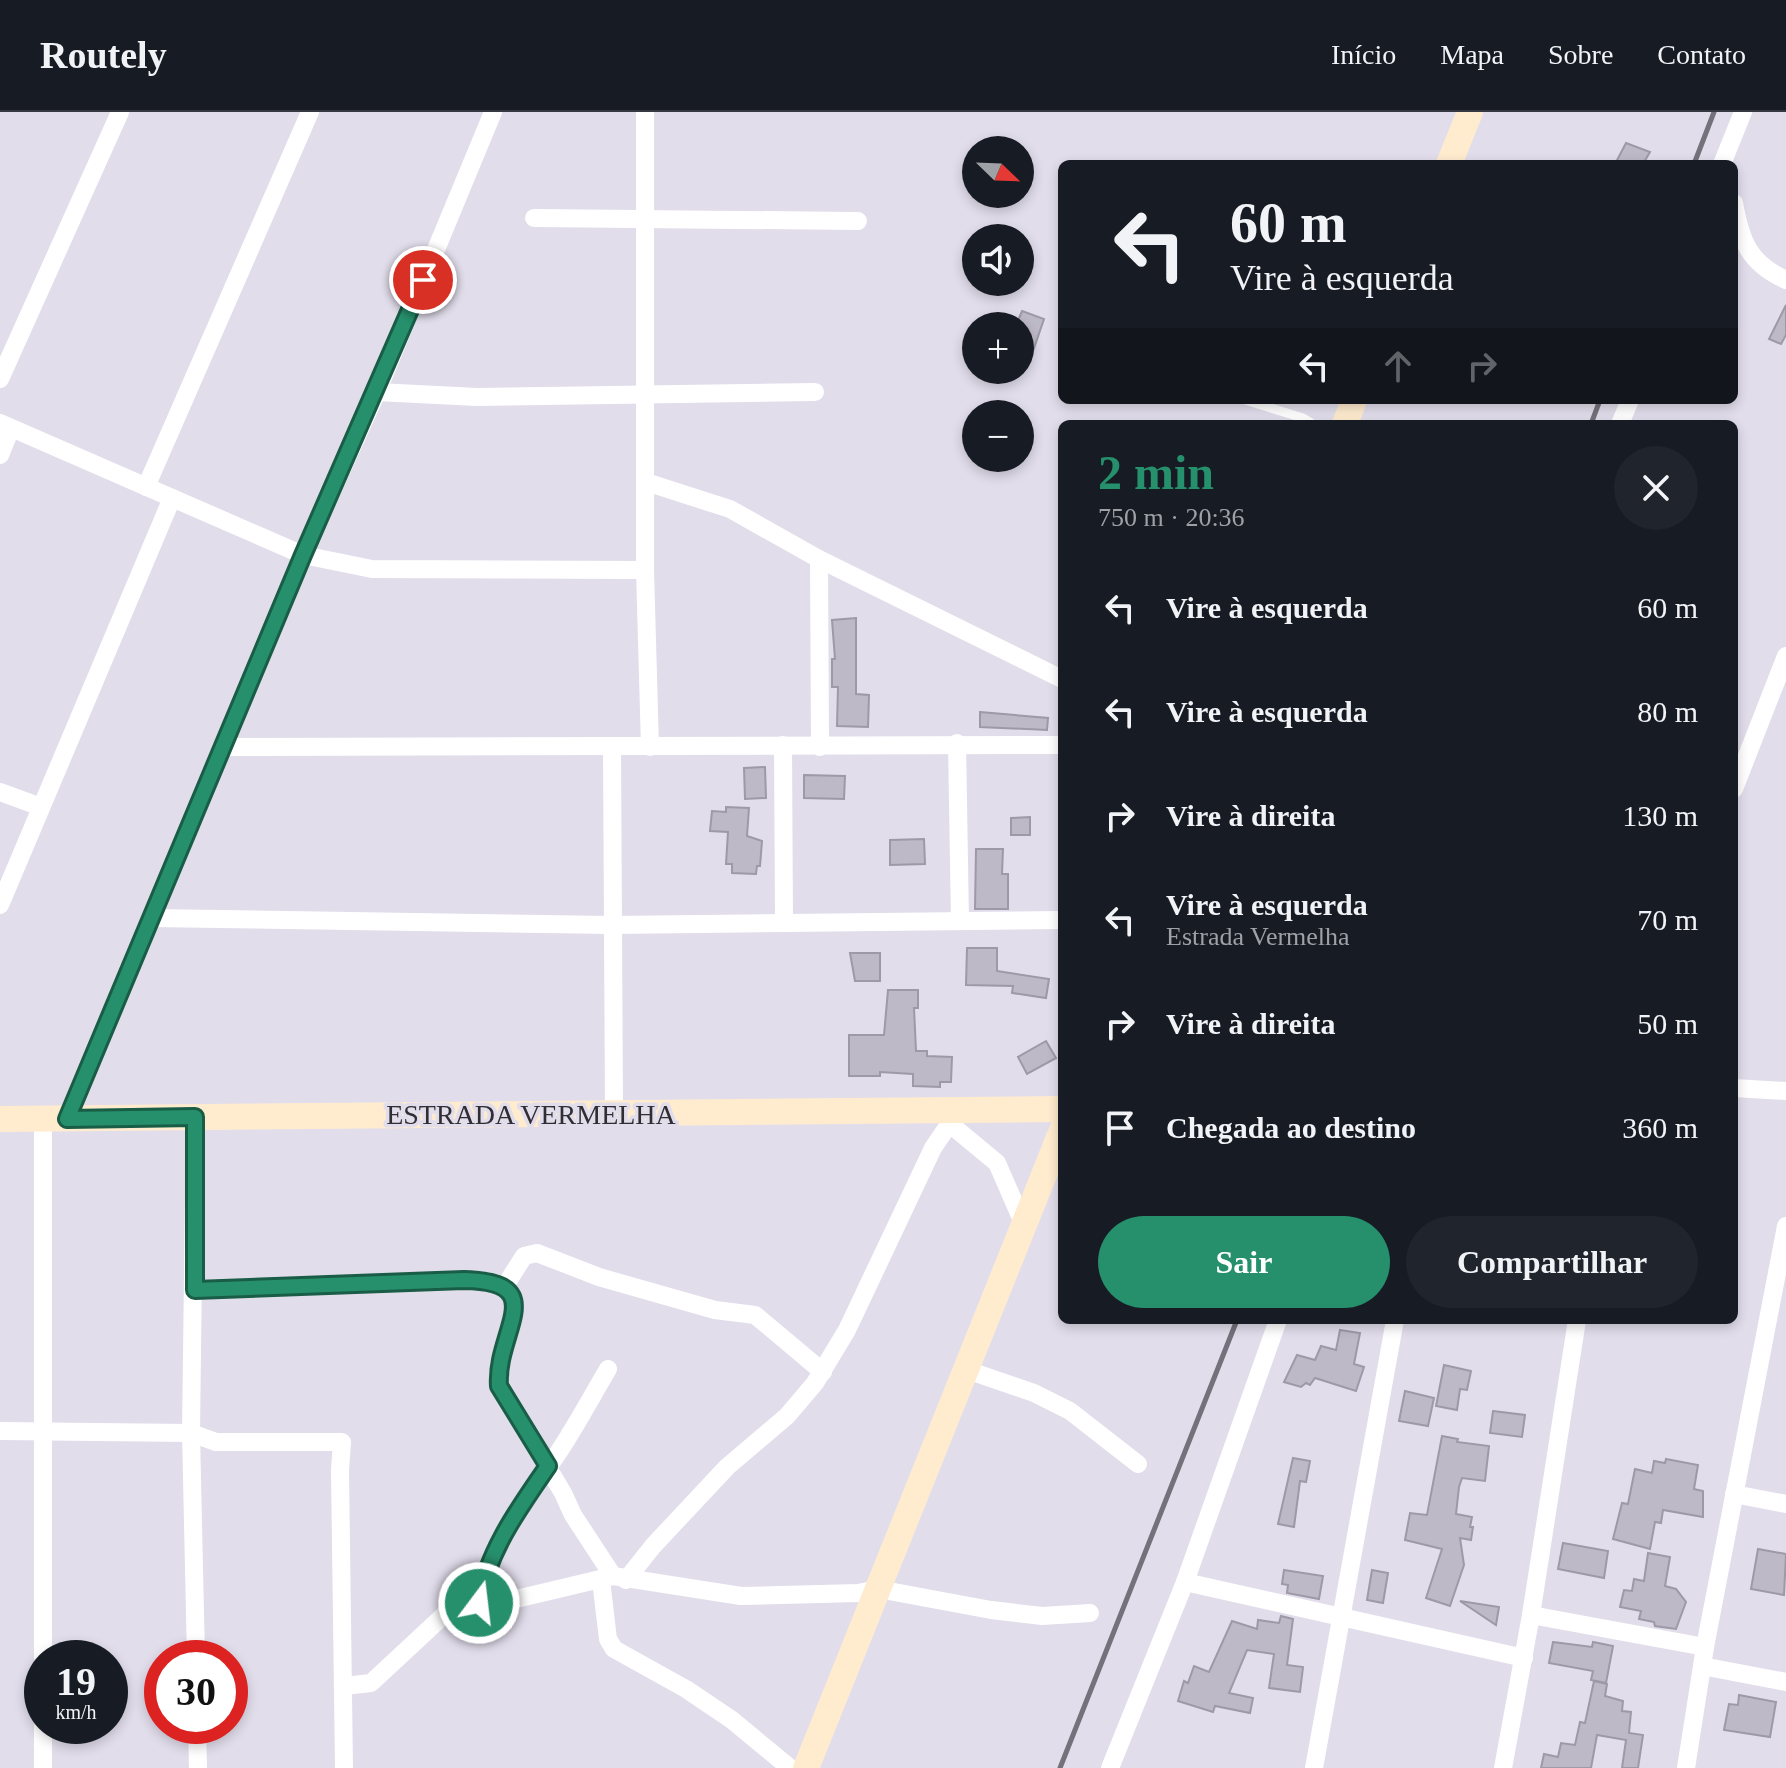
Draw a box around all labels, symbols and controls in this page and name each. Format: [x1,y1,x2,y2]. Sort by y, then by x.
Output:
text: Routely [40,34,167,76]
text: Início [1331,39,1396,70]
text: Mapa [1440,39,1504,70]
text: Sobre [1548,39,1613,70]
text: Contato [1657,39,1746,70]
north arrow [962,136,1034,208]
map controls [962,136,1034,472]
icon: left [1098,192,1202,296]
text: 60 m [1230,192,1347,254]
button: sound [962,224,1034,296]
pin [389,246,457,314]
icon: arrive [401,258,445,302]
text: Vire à esquerda [1230,258,1454,298]
button: + [962,312,1034,384]
icon: left [1292,344,1336,388]
icon: ahead [1376,344,1420,388]
icon: right [1460,344,1504,388]
button: − [962,400,1034,472]
text: 2 min [1098,446,1214,499]
button: close [1614,446,1698,530]
text: 750 m · 20:36 [1098,503,1245,532]
icon: left [1098,586,1142,630]
text: Vire à esquerda [1166,591,1368,624]
text: 60 m [1637,591,1698,624]
icon: left [1098,690,1142,734]
text: Vire à esquerda [1166,695,1368,728]
text: 80 m [1637,695,1698,728]
icon: right [1098,794,1142,838]
text: Vire à direita [1166,799,1335,832]
text: 130 m [1622,799,1698,832]
text: Vire à esquerda [1166,888,1368,921]
icon: left [1098,898,1142,942]
text: 70 m [1637,903,1698,936]
text: Estrada Vermelha [1166,922,1350,951]
icon: right [1098,1002,1142,1046]
text: Vire à direita [1166,1007,1335,1040]
text: 50 m [1637,1007,1698,1040]
street label: ESTRADA VERMELHA [386,1099,677,1130]
icon: arrive [1098,1106,1142,1150]
text: Chegada ao destino [1166,1111,1416,1144]
text: 360 m [1622,1111,1698,1144]
button: Sair [1098,1216,1390,1308]
button: Compartilhar [1406,1216,1698,1308]
position arrow [437,1561,521,1645]
speed limit sign: 30 [144,1640,248,1744]
text: 19 [56,1659,96,1704]
text: km/h [55,1701,97,1723]

